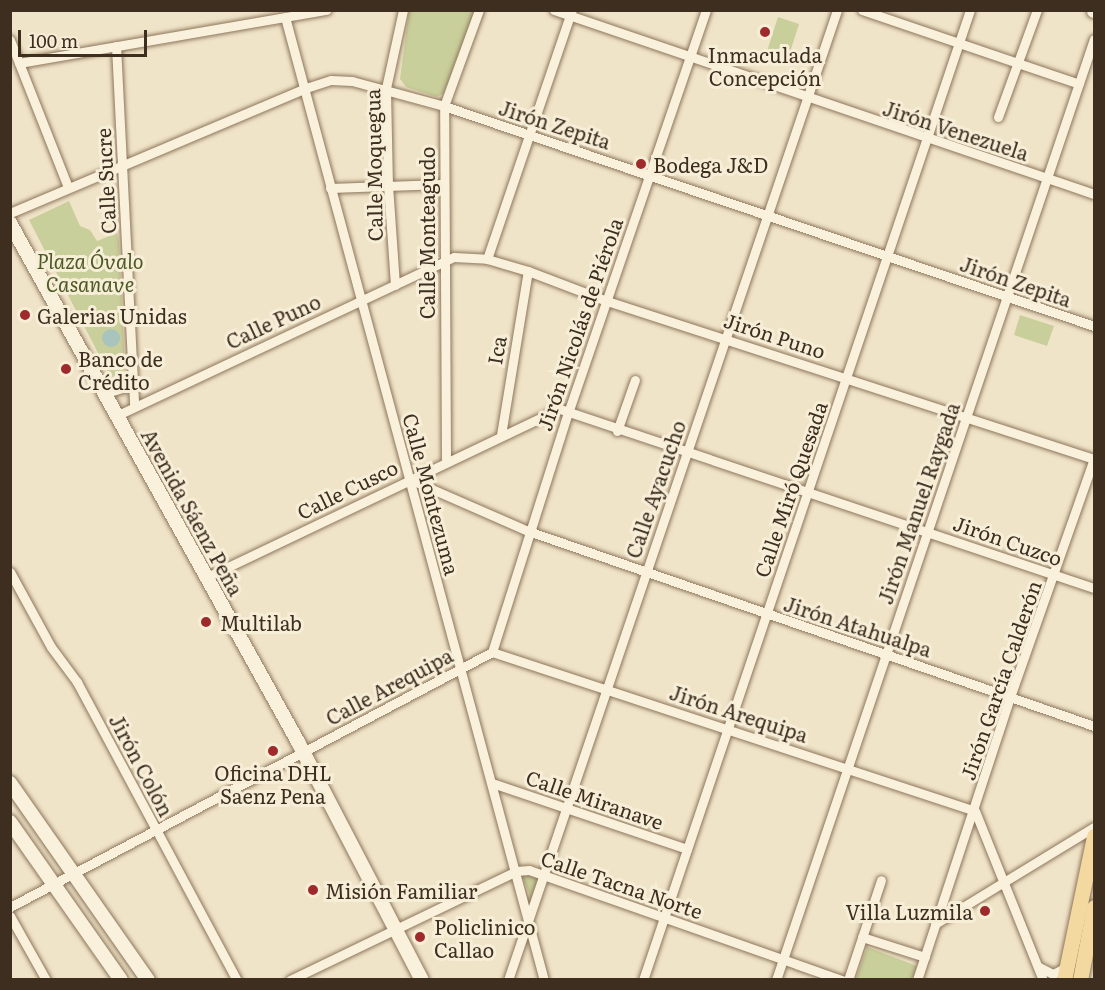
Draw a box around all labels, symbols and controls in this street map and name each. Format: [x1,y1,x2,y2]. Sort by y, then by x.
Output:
scale bar [21,18,150,56]
marker: Inmaculada Concepción [758,25,772,39]
text: 100 m [29,27,78,54]
place label: Inmaculada Concepción [708,42,822,89]
street label: Calle Moquegua [360,88,386,242]
street label: Jirón Zepita [496,95,614,153]
street label: Jirón Venezuela [880,95,1032,165]
street label: Calle Sucre [90,127,120,235]
street label: Calle Monteagudo [414,147,438,319]
place label: Bodega J&D [653,152,768,176]
marker: Bodega J&D [634,157,648,171]
street label: Jirón Nicolás de Piérola [531,214,627,434]
park label: Plaza Óvalo Casanave [36,249,144,296]
street label: Jirón Zepita [957,251,1075,311]
street label: Calle Puno [222,289,324,353]
place label: Galerias Unidas [37,303,187,327]
street label: Jirón Puno [721,307,829,363]
marker: Galerias Unidas [18,308,32,322]
street label: Ica [482,334,510,366]
place label: Banco de Crédito [78,346,163,393]
marker: Banco de Crédito [59,362,73,376]
street label: Calle Miró Quesada [749,398,831,580]
street label: Jirón Manuel Raygada [872,399,964,607]
street label: Calle Montezuma [399,410,465,578]
street label: Calle Ayacucho [620,417,690,561]
street label: Avenida Sáenz Peña [137,424,249,600]
street label: Calle Cusco [293,454,401,524]
street label: Jirón Cuzco [950,510,1066,570]
street label: Jirón García Calderón [955,577,1045,783]
street label: Jirón Atahualpa [781,591,935,661]
place label: Multilab [220,610,302,634]
marker: Multilab [197,613,215,631]
street label: Calle Arequipa [321,642,457,730]
street label: Jirón Arequipa [667,679,811,747]
street label: Jirón Colón [105,710,179,820]
marker: Oficina DHL Saenz Pena [266,744,280,758]
place label: Oficina DHL Saenz Pena [214,761,332,808]
street label: Calle Miranave [523,764,667,834]
street label: Calle Tacna Norte [538,845,706,923]
place label: Misión Familiar [325,878,478,902]
marker: Misión Familiar [306,883,320,897]
place label: Villa Luzmila [845,899,973,923]
marker: Villa Luzmila [978,904,992,918]
place label: Policlinico Callao [434,914,536,961]
marker: Policlinico Callao [411,928,429,946]

